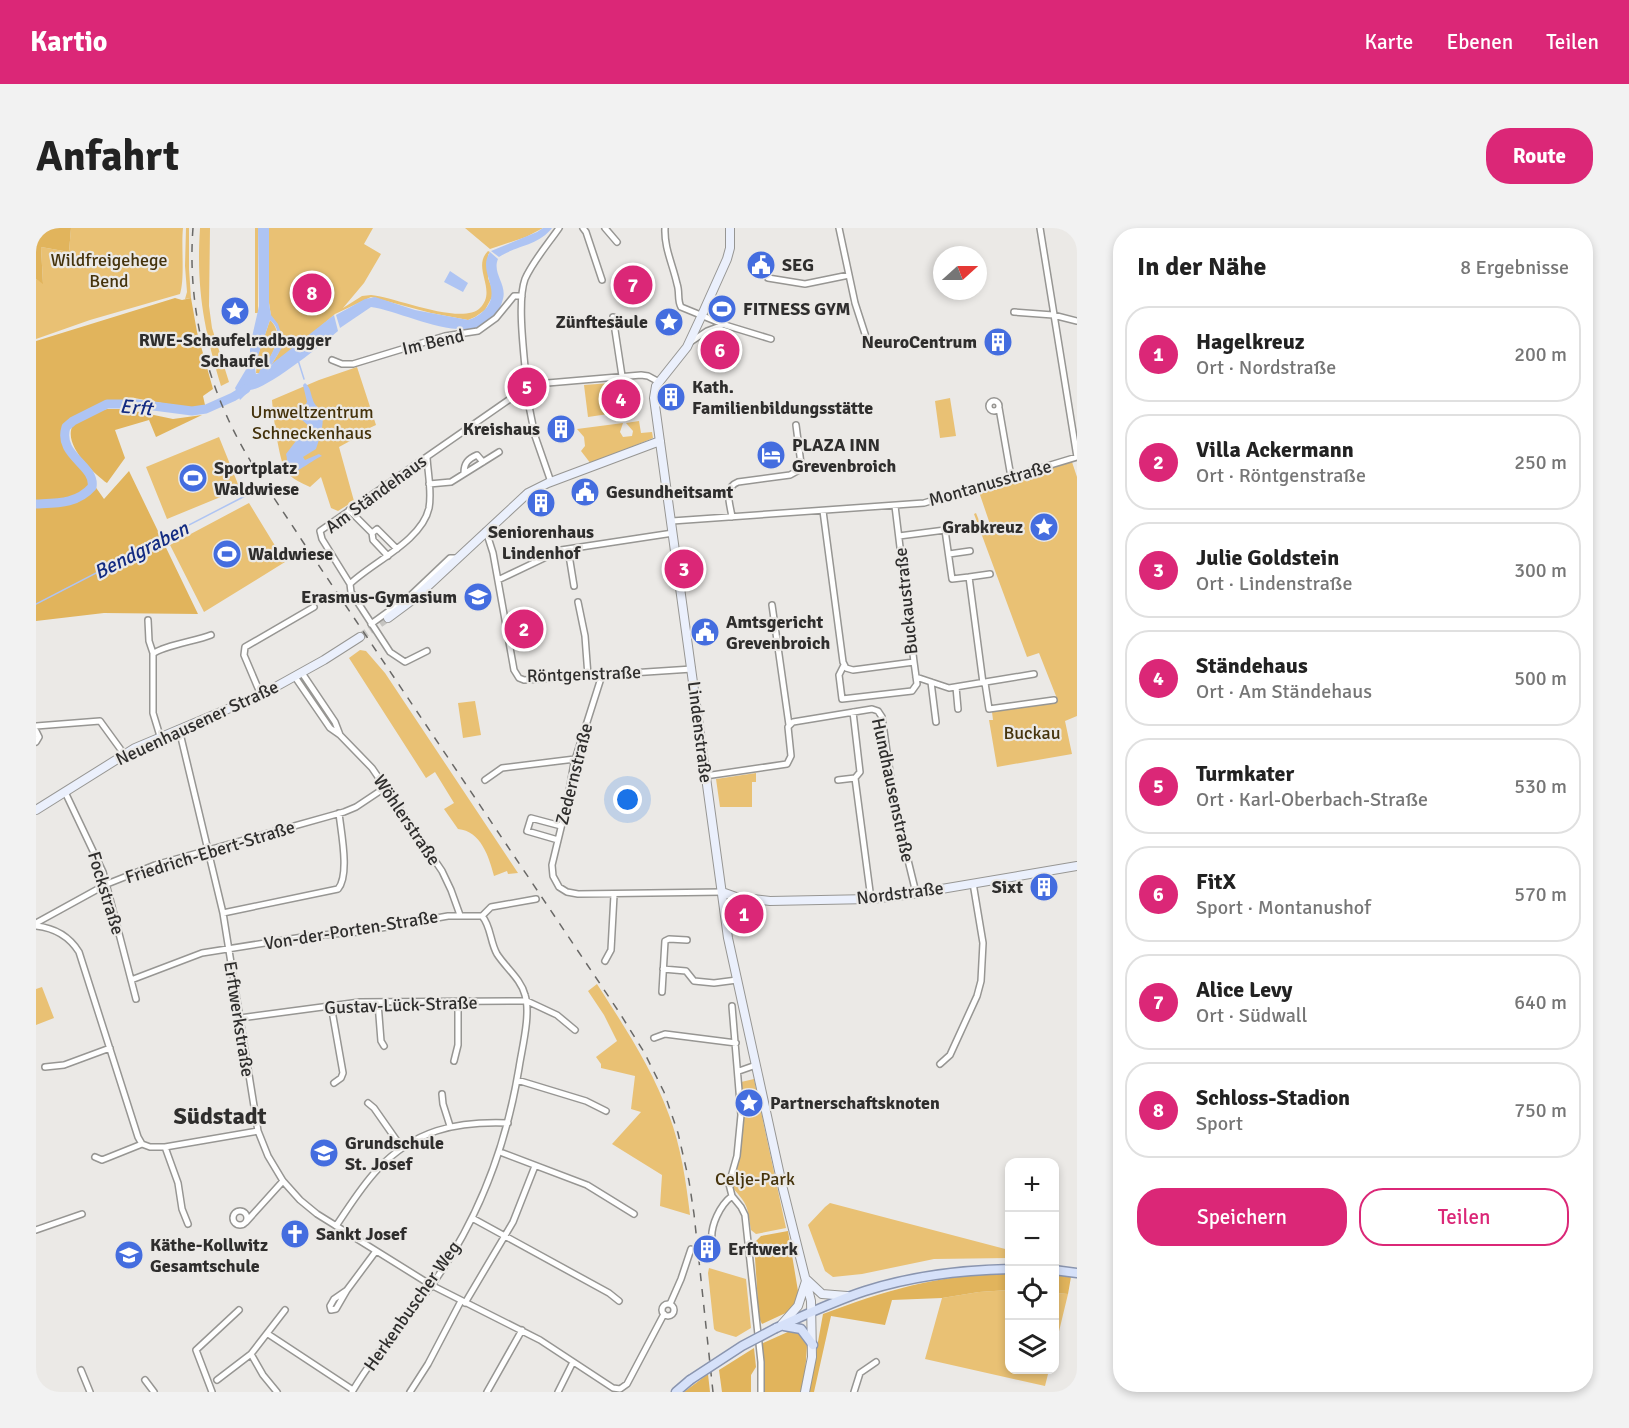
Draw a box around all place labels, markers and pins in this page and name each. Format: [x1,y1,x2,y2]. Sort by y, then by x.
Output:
public building icon: SEG [745,249,777,281]
place label: SEG [782,254,814,276]
pin: 7 [614,262,652,308]
pin: 8 [292,270,332,316]
sports icon: FITNESS GYM [706,293,738,325]
place icon: RWE-Schaufelradbagger Schaufel [219,295,251,327]
place label: FITNESS GYM [743,298,850,320]
place icon: Zünftesäule [653,306,685,338]
place label: Zünftesäule [555,311,648,333]
building icon: NeuroCentrum [982,326,1014,358]
pin: 6 [700,328,740,372]
place label: RWE-Schaufelradbagger Schaufel [139,329,332,372]
place label: NeuroCentrum [861,331,977,353]
pin: 5 [508,364,546,410]
pin: 4 [602,376,640,422]
place label: Kath. Familienbildungsstätte [692,376,873,419]
building icon: Kath. Familienbildungsstätte [655,381,687,413]
building icon: Kreishaus [545,413,577,445]
place label: Kreishaus [463,418,540,440]
place label: PLAZA INN Grevenbroich [792,434,897,477]
hotel icon: PLAZA INN Grevenbroich [755,439,787,471]
place label: Sportplatz Waldwiese [214,457,299,500]
sports icon: Sportplatz Waldwiese [177,462,209,494]
public building icon: Gesundheitsamt [569,476,601,508]
place label: Gesundheitsamt [606,481,734,503]
building icon: Seniorenhaus Lindenhof [525,487,557,519]
place icon: Grabkreuz [1028,511,1060,543]
place label: Grabkreuz [942,516,1023,538]
place label: Seniorenhaus Lindenhof [488,521,594,564]
sports icon: Waldwiese [211,538,243,570]
place label: Waldwiese [248,543,333,565]
pin: 3 [664,546,704,592]
school or university icon: Erasmus-Gymasium [462,581,494,613]
place label: Erasmus-Gymasium [301,586,457,608]
pin: 2 [504,606,544,652]
place label: Amtsgericht Grevenbroich [726,611,831,654]
public building icon: Amtsgericht Grevenbroich [689,616,721,648]
building icon: Sixt [1028,871,1060,903]
place label: Sixt [992,876,1023,898]
pin: 1 [724,892,764,936]
place icon: Partnerschaftsknoten [733,1087,765,1119]
place label: Partnerschaftsknoten [770,1092,940,1114]
place label: Grundschule St. Josef [345,1132,444,1175]
school or university icon: Grundschule St. Josef [308,1137,340,1169]
church icon: Sankt Josef [279,1218,311,1250]
place label: Sankt Josef [316,1223,408,1245]
building icon: Erftwerk [691,1233,723,1265]
place label: Käthe-Kollwitz Gesamtschule [150,1234,268,1277]
place label: Erftwerk [728,1238,798,1260]
school or university icon: Käthe-Kollwitz Gesamtschule [113,1239,145,1271]

